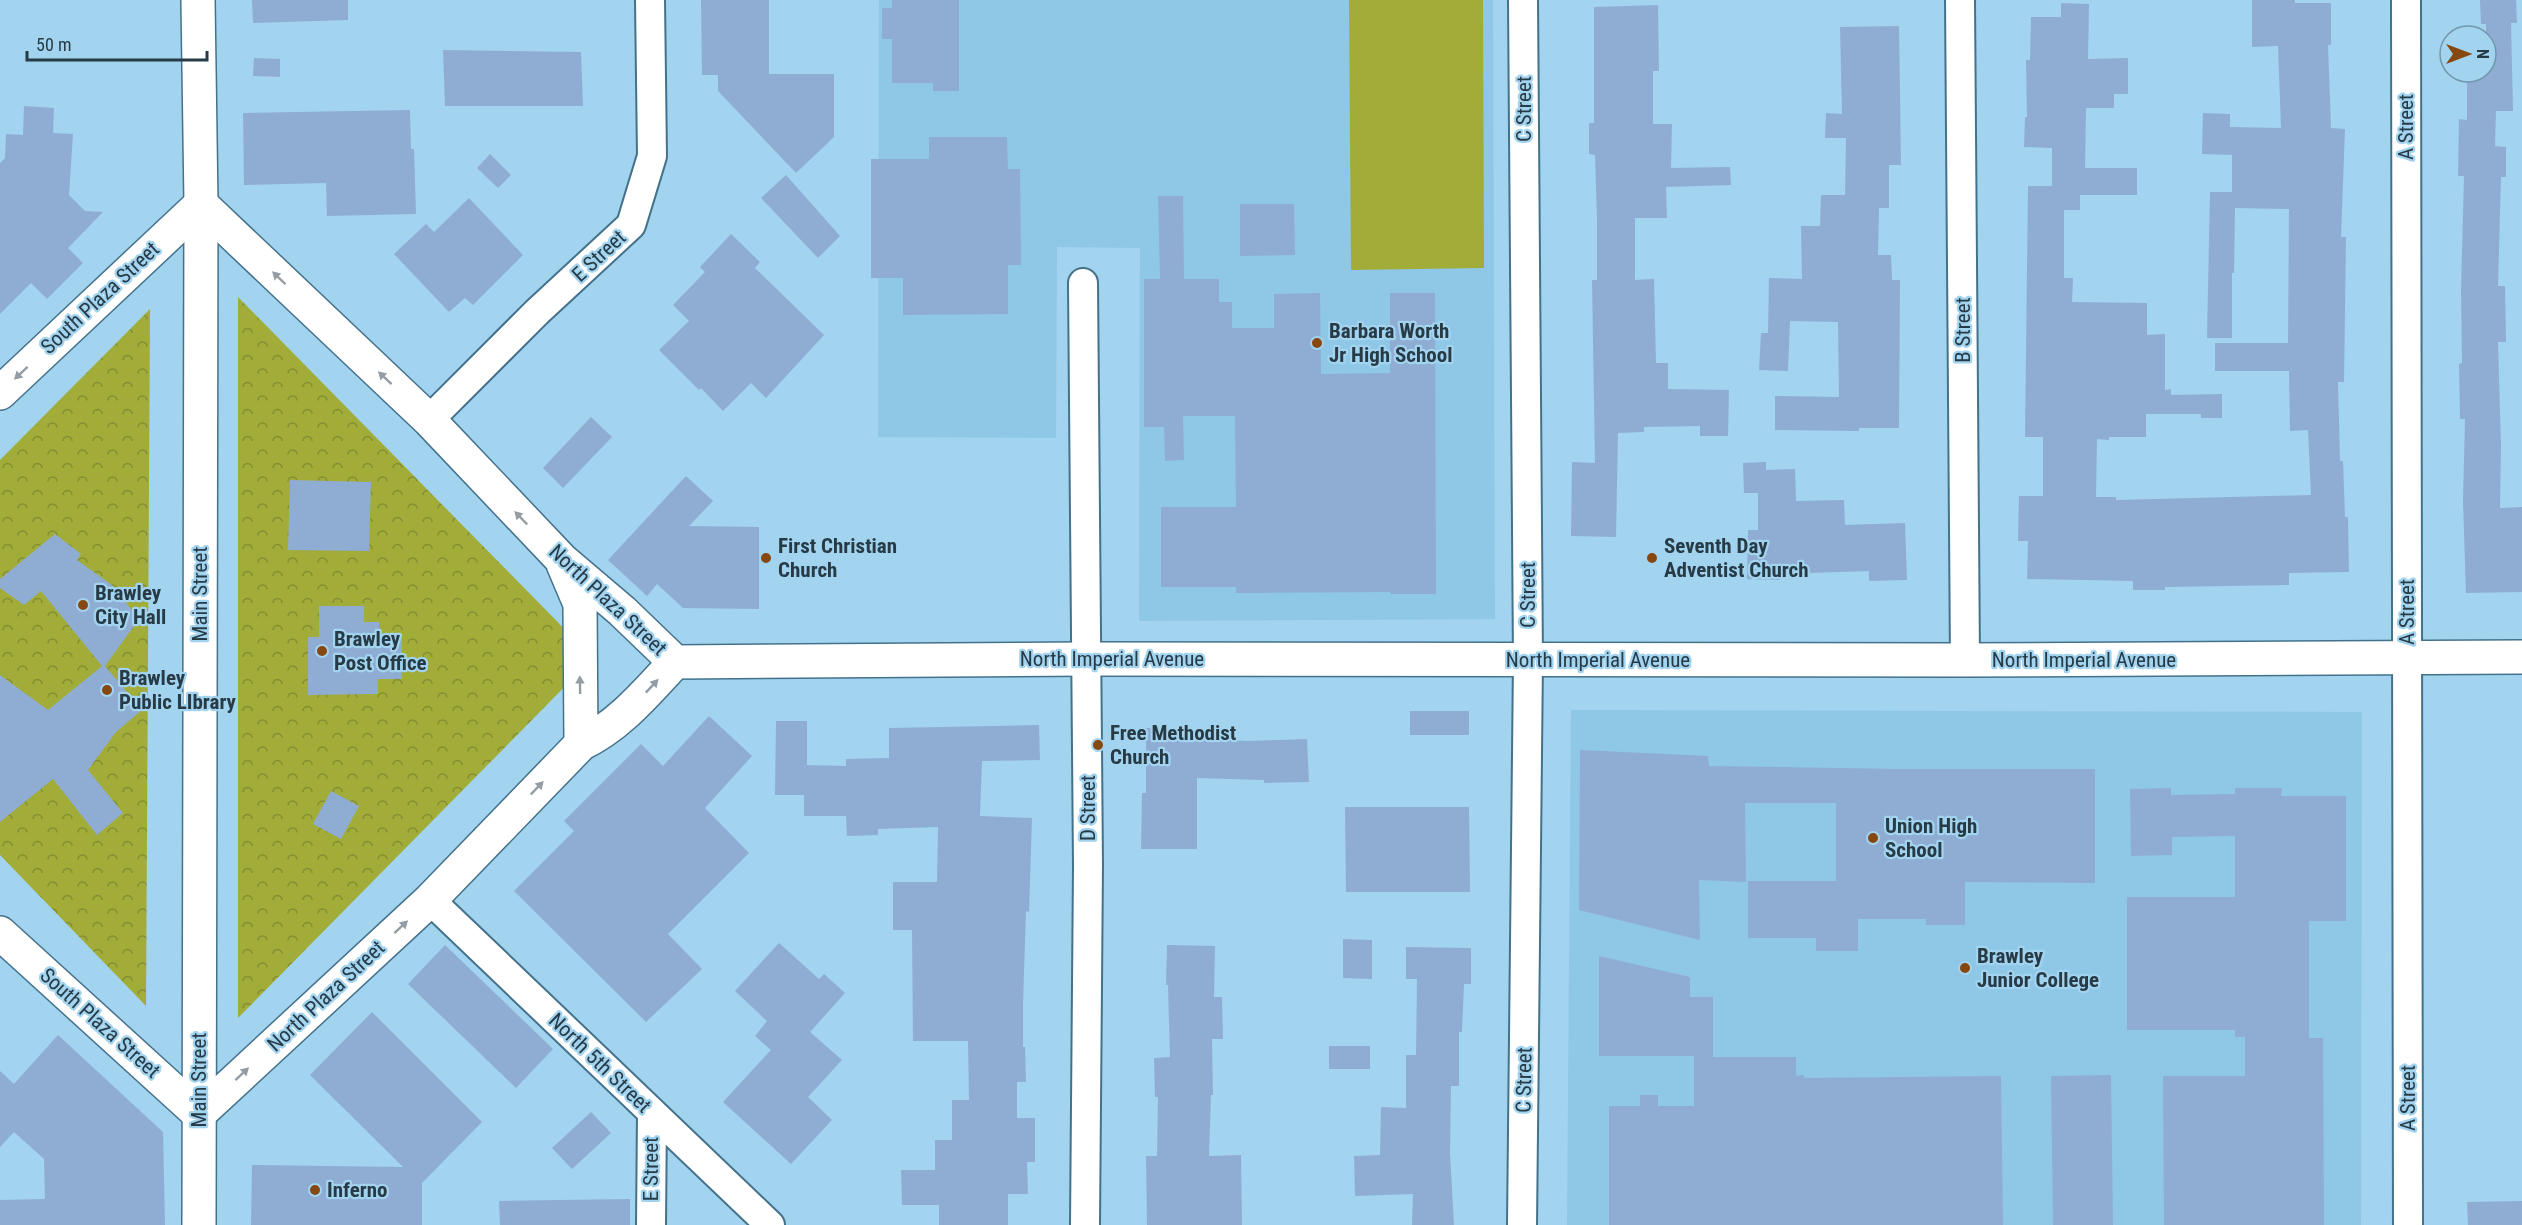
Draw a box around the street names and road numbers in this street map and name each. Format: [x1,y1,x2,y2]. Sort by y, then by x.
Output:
street label: C Street [1512,76,1536,142]
street label: A Street [2394,94,2418,160]
street label: E Street [567,225,631,287]
street label: South Plaza Street [36,237,164,359]
street label: B Street [1951,297,1975,363]
street label: North Plaza Street [544,540,672,660]
street label: Main Street [188,547,212,641]
street label: C Street [1516,562,1540,628]
street label: A Street [2395,579,2419,645]
street label: North Imperial Avenue [1020,647,1204,671]
street label: North Imperial Avenue [1506,648,1690,672]
street label: North Imperial Avenue [1992,648,2176,672]
street label: D Street [1076,775,1100,841]
street label: North Plaza Street [262,936,390,1056]
street label: South Plaza Street [35,963,165,1083]
street label: North 5th Street [544,1008,656,1118]
street label: Main Street [187,1033,211,1127]
street label: C Street [1511,1047,1537,1113]
street label: A Street [2396,1065,2420,1131]
street label: E Street [639,1137,663,1201]

